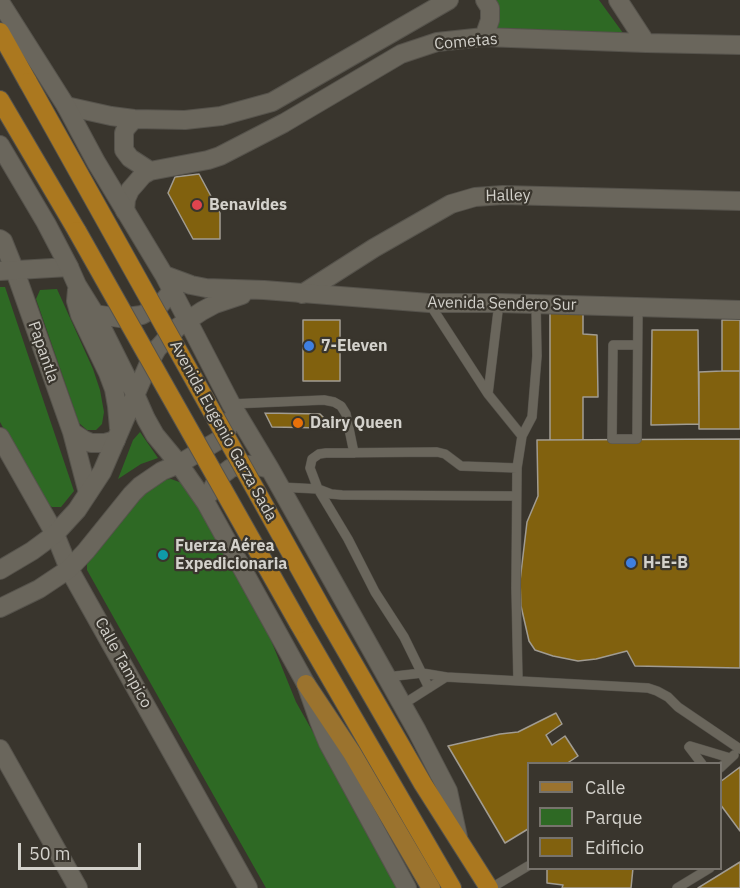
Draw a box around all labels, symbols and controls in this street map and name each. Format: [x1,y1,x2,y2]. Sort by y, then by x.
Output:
street label: Cometas [433,30,499,54]
street label: Halley [485,186,531,206]
place label: Benavides [209,195,287,215]
marker: Benavides [190,198,204,212]
street label: Avenida Sendero Sur [427,293,577,315]
street label: Papantla [24,319,62,385]
place label: 7-Eleven [321,336,387,356]
street label: Avenida Eugenio Garza Sada [165,337,281,525]
marker: 7-Eleven [302,339,316,353]
place label: Dairy Queen [310,413,402,433]
marker: Dairy Queen [291,416,305,430]
place label: Fuerza Aérea Expedicionaria [175,536,287,574]
marker: Fuerza Aérea Expedicionaria [156,548,170,562]
place label: H-E-B [643,553,688,573]
marker: H-E-B [624,556,638,570]
street label: Calle Tampico [90,614,156,712]
legend [527,762,722,870]
text: Calle [585,776,625,799]
text: Parque [585,806,642,829]
scale bar [21,831,144,869]
text: Edificio [585,836,644,859]
text: 50 m [29,842,71,865]

